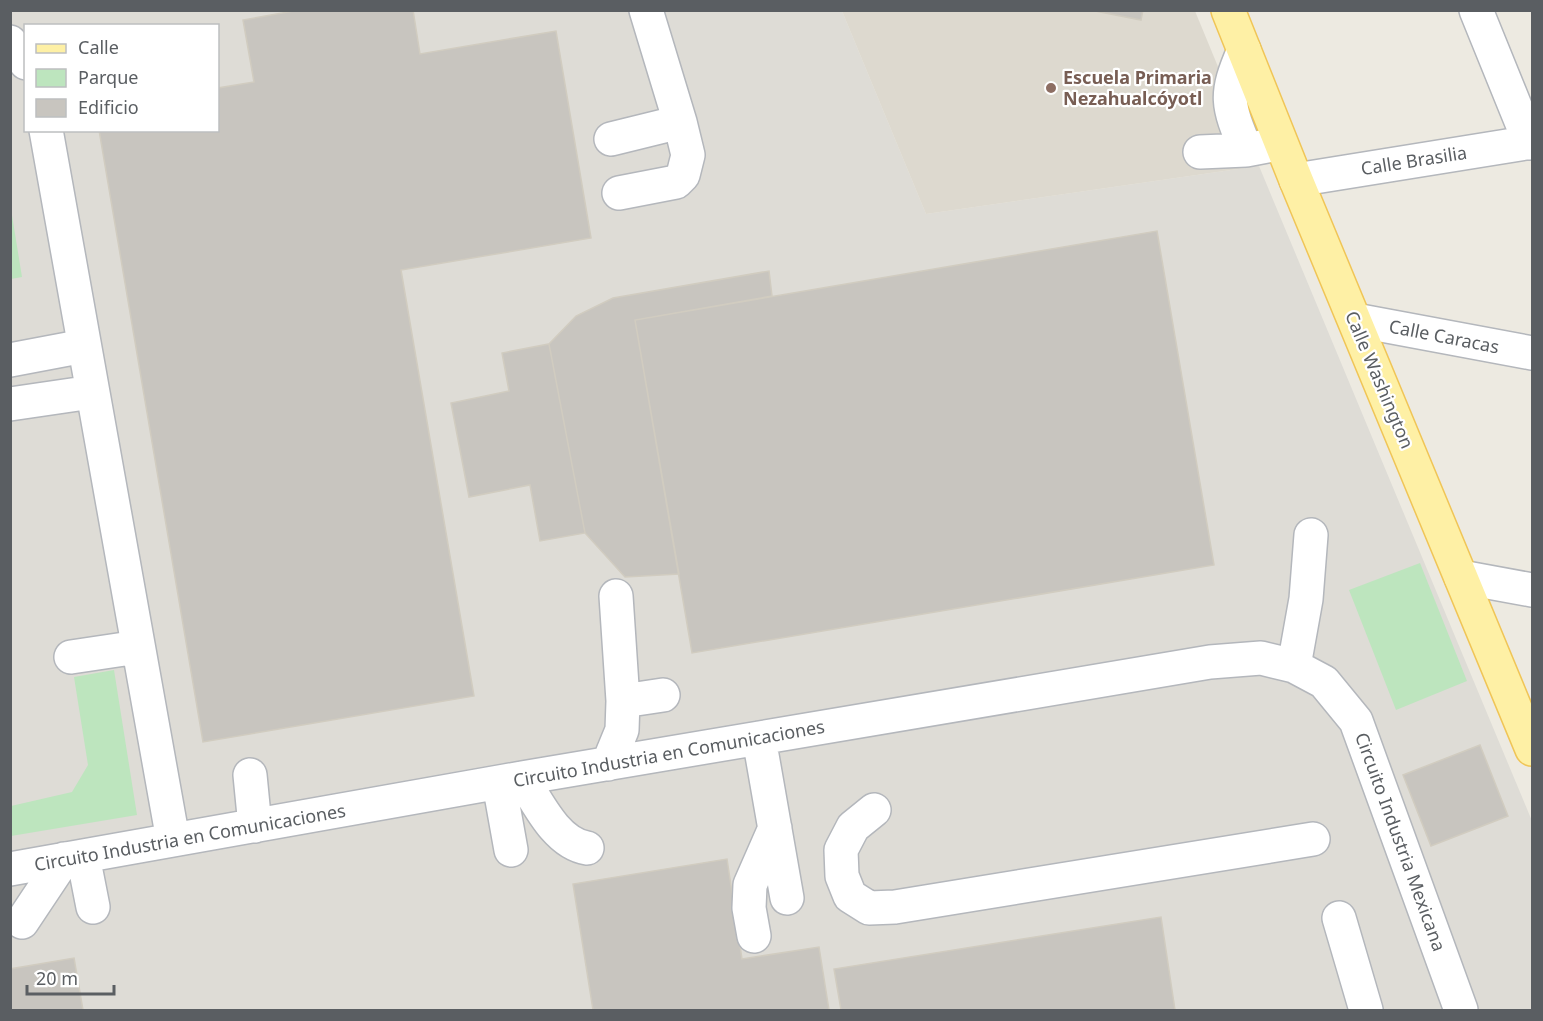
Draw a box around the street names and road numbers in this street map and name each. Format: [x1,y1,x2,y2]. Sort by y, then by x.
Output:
street label: Calle Brasilia [1359,140,1469,180]
street label: Calle Washington [1340,307,1420,452]
street label: Calle Caracas [1387,314,1501,358]
street label: Circuito Industria en Comunicaciones [511,714,826,792]
street label: Circuito Industria Mexicana [1350,729,1452,954]
street label: Circuito Industria en Comunicaciones [32,798,347,876]

